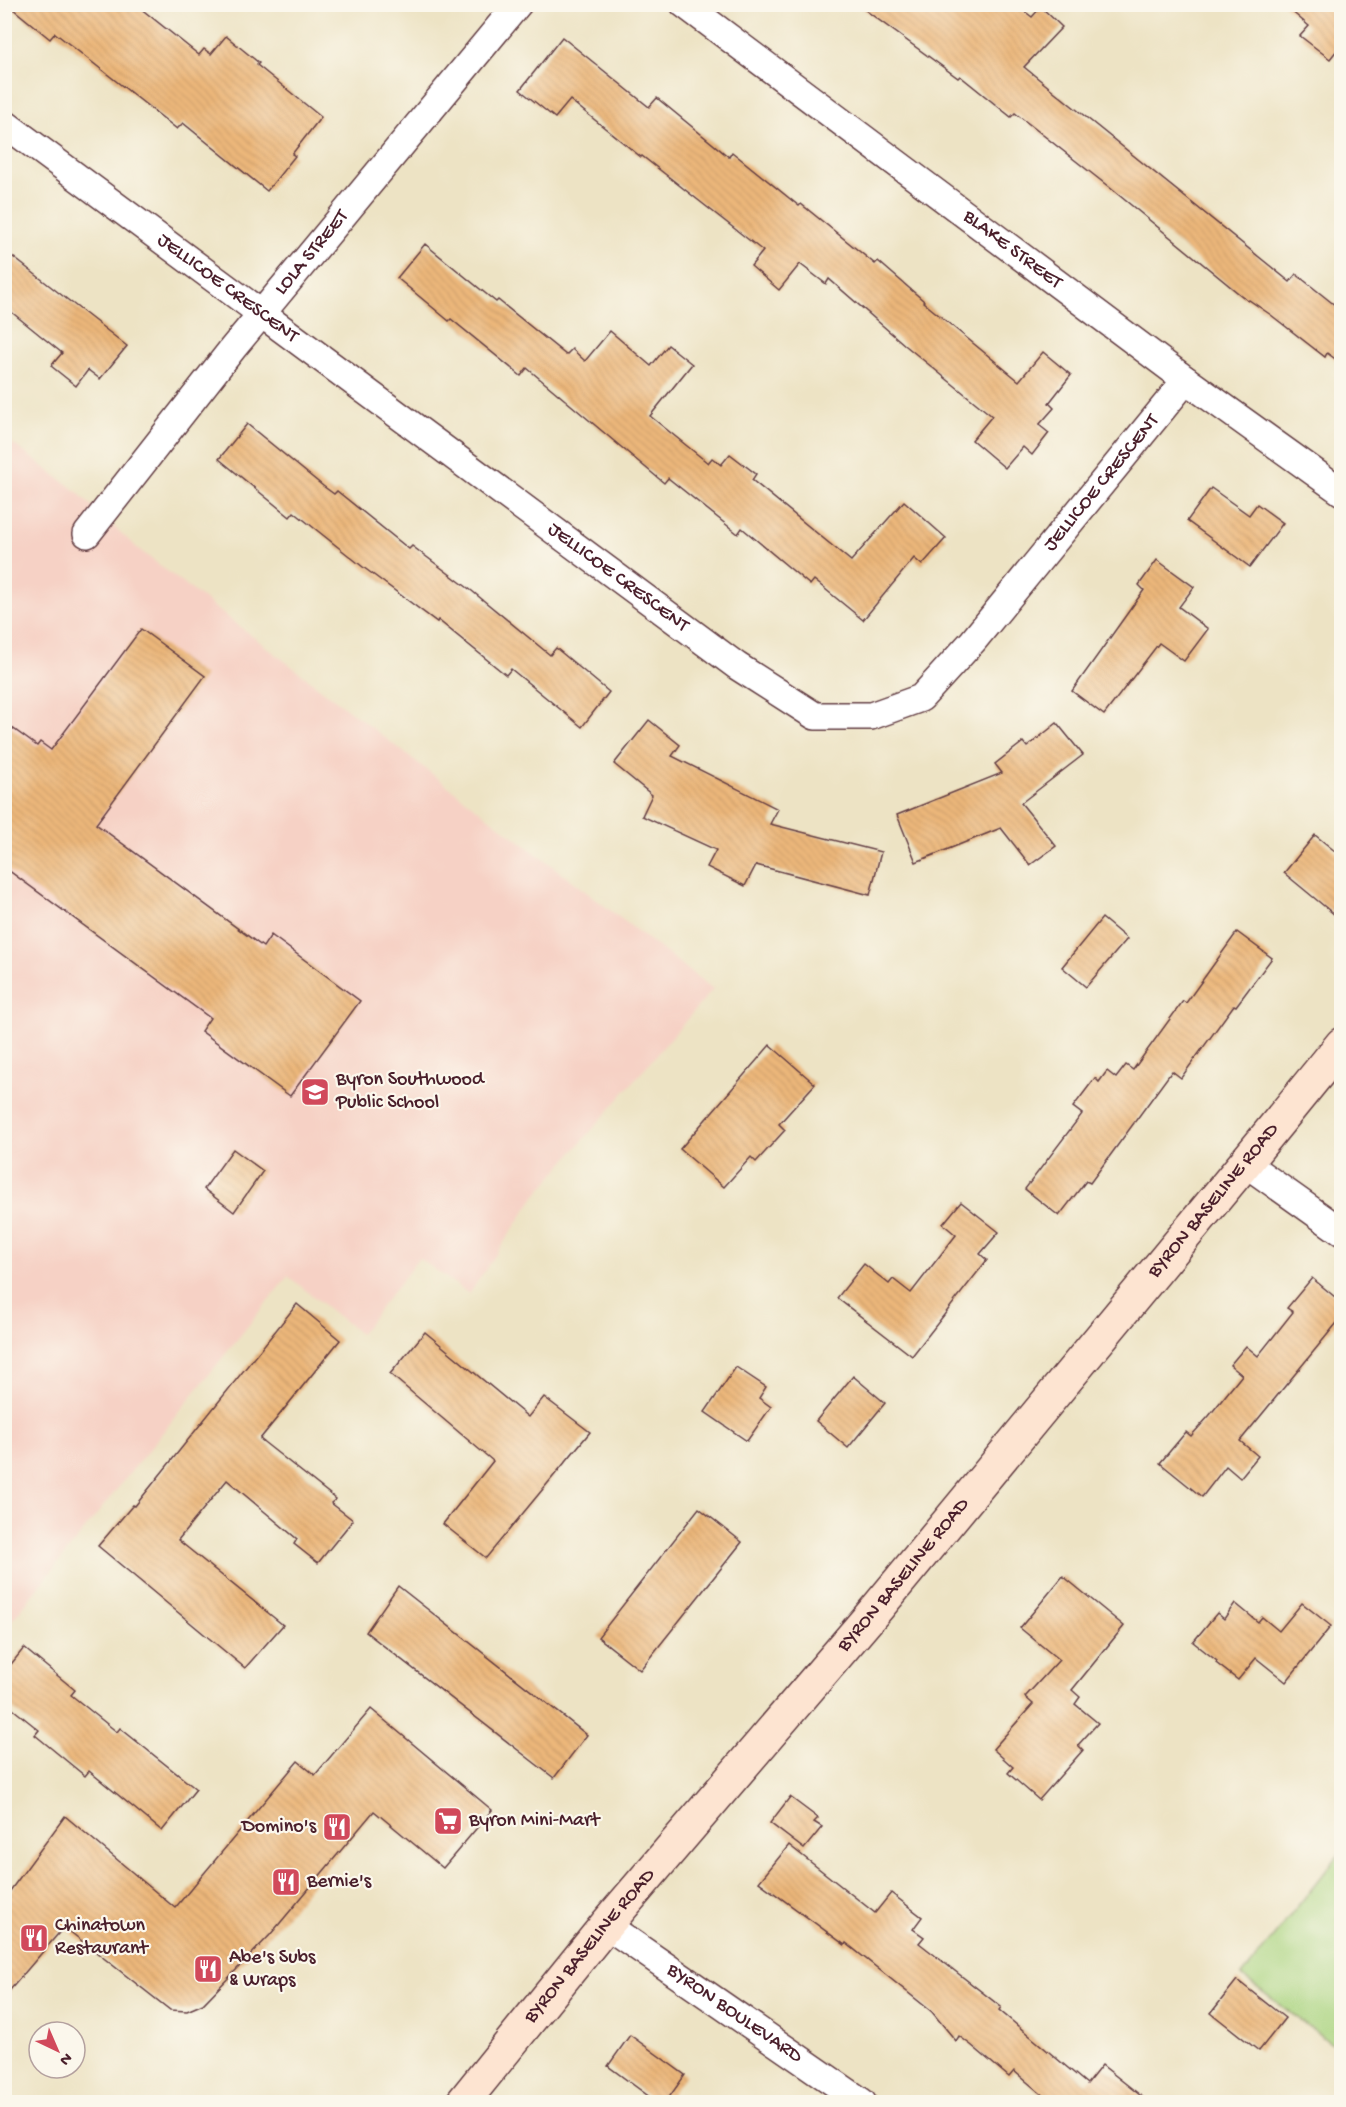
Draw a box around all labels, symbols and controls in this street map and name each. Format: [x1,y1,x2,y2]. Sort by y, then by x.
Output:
street label: LOLA STREET [270,205,354,300]
street label: BLAKE STREET [957,205,1067,295]
street label: JELLICOE CRESCENT [152,229,303,349]
street label: JELLICOE CRESCENT [1039,409,1165,556]
street label: JELLICOE CRESCENT [543,518,694,638]
place label: Byron Southwood Public School [335,1069,486,1115]
school or university icon: Byron Southwood Public School [299,1076,331,1108]
street label: BYRON BASELINE ROAD [1143,1118,1285,1283]
street label: BYRON BASELINE ROAD [832,1493,975,1658]
supermarket icon: Byron Mini-Mart [432,1805,464,1837]
place label: Byron Mini-Mart [468,1810,601,1833]
restaurant icon: Domino's [321,1811,353,1843]
place label: Domino's [240,1816,317,1839]
street label: BYRON BASELINE ROAD [519,1863,661,2029]
restaurant icon: Bernie's [270,1866,302,1898]
place label: Bernie's [306,1871,372,1894]
place label: Chinatown Restaurant [55,1915,150,1961]
restaurant icon: Chinatown Restaurant [18,1922,50,1954]
place label: Abe's Subs & Wraps [229,1947,316,1993]
restaurant icon: Abe's Subs & Wraps [192,1953,224,1985]
street label: BYRON BOULEVARD [661,1958,807,2069]
north arrow [27,2020,87,2080]
text: N [54,2048,75,2069]

